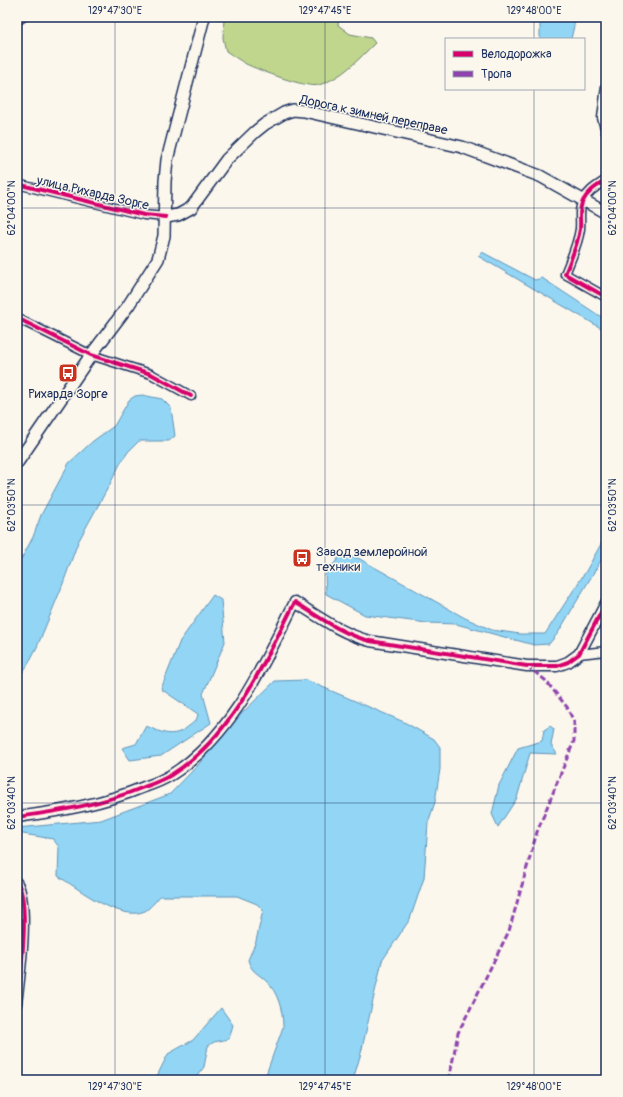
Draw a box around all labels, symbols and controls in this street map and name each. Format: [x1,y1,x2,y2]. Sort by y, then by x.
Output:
text: 129°47'30"E [88,5,142,17]
text: 129°47'45"E [299,5,351,17]
text: 129°48'00"E [507,5,561,17]
legend [445,38,585,90]
text: Велодорожка [481,47,552,62]
text: Тропа [481,67,512,82]
street label: Дорога к зимней переправе [298,91,450,139]
street label: улица Рихарда Зорге [34,172,151,214]
text: 62°04'00"N [6,180,18,235]
text: 62°04'00"N [607,180,619,235]
bus stop icon: Рихарда Зорге [57,362,79,384]
place label: Рихарда Зорге [28,386,108,402]
text: 62°03'50"N [6,478,18,532]
text: 62°03'50"N [607,478,619,532]
place label: Завод землеройной техники [316,544,427,575]
bus stop icon: Завод землеройной техники [291,547,313,569]
text: 62°03'40"N [6,776,18,830]
text: 62°03'40"N [607,776,619,830]
text: 129°47'30"E [88,1081,142,1093]
text: 129°47'45"E [299,1081,351,1093]
text: 129°48'00"E [507,1081,561,1093]

